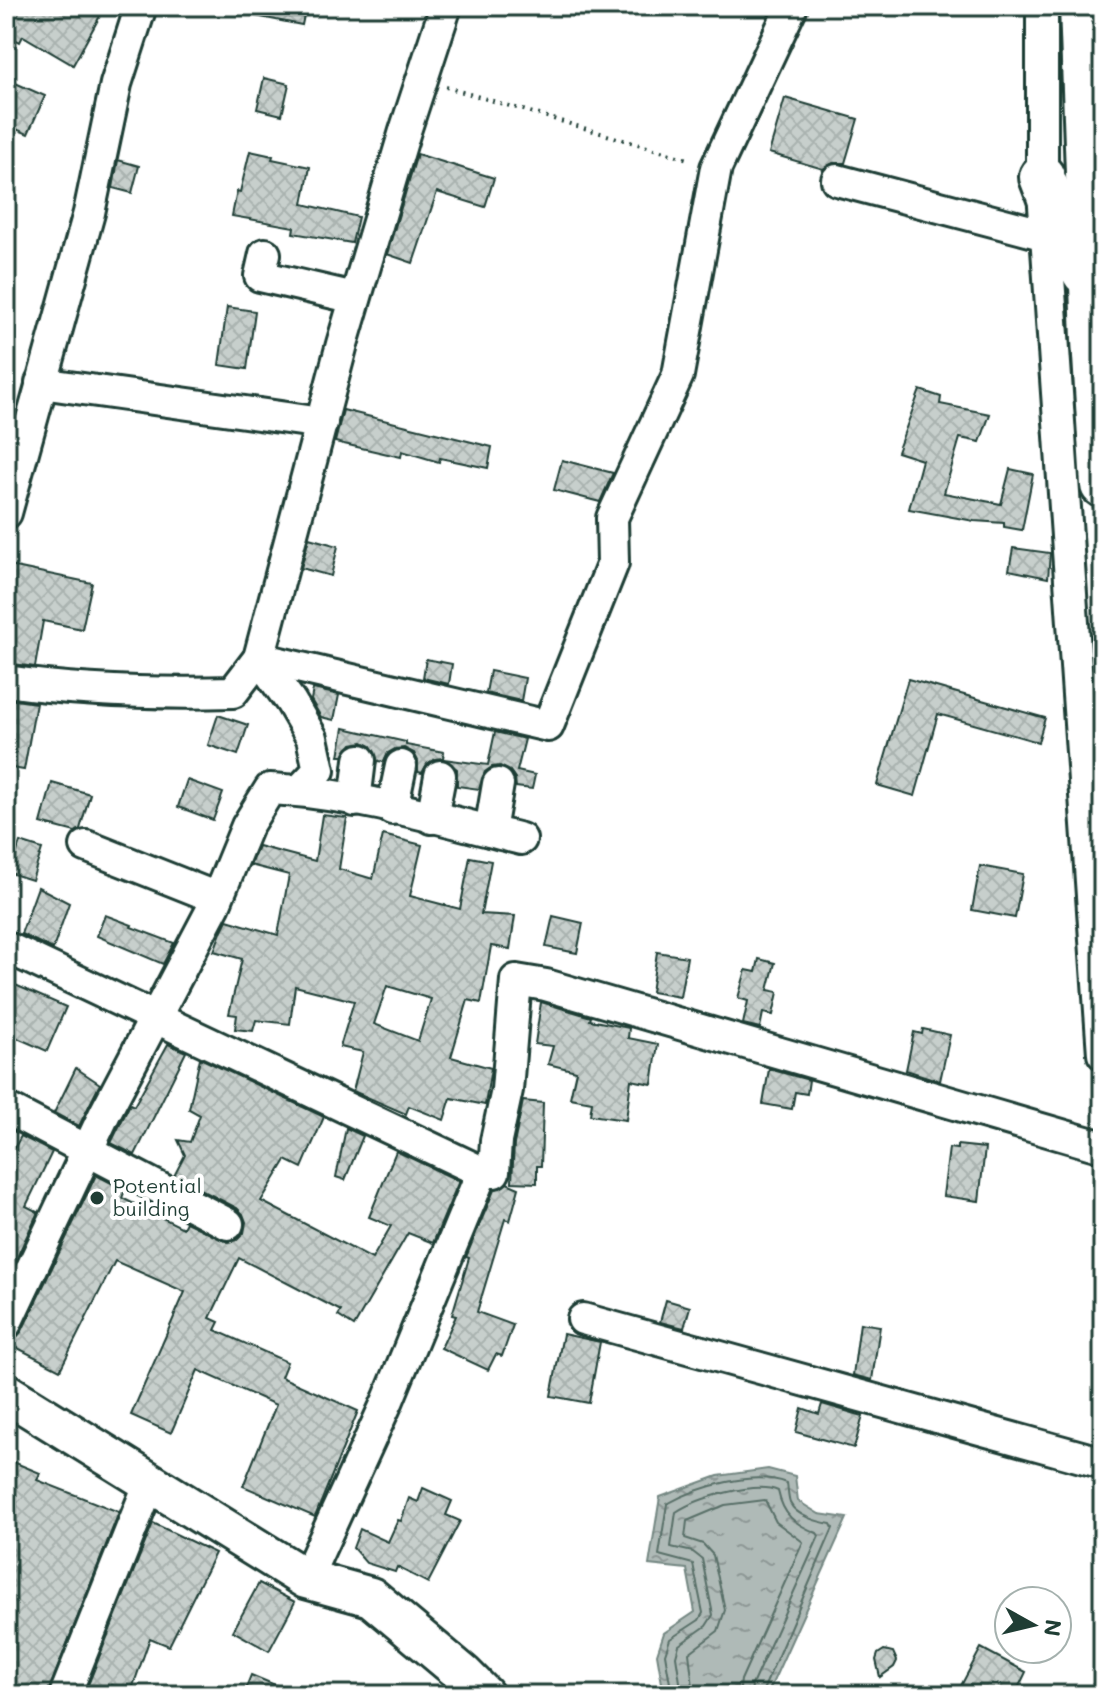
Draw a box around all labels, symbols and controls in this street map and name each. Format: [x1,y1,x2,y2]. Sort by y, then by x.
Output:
place label: Potential building [113,1172,202,1221]
marker: Potential building [88,1189,106,1207]
north arrow [993,1585,1073,1665]
text: N [1038,1618,1069,1638]

